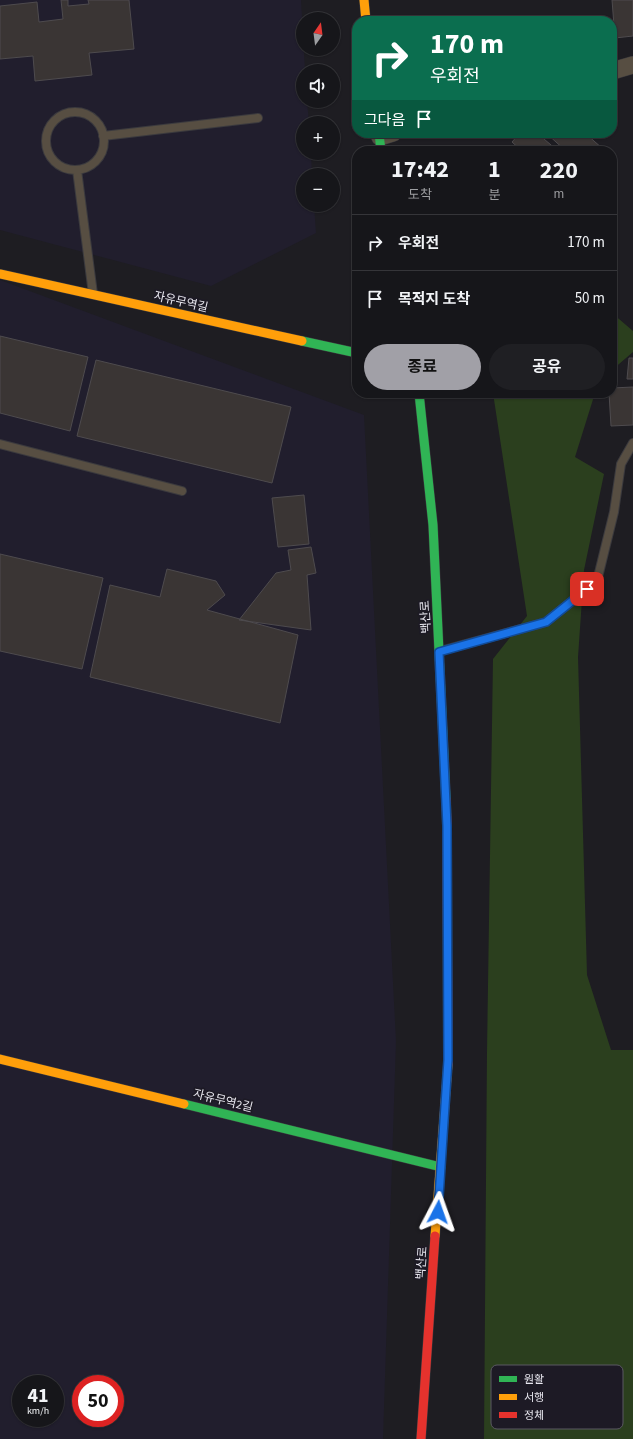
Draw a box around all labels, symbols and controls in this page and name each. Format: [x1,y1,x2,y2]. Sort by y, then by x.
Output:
north arrow [296,12,340,56]
map controls [296,12,340,212]
text: 170 m [430,24,504,64]
icon: right [364,32,416,84]
button: sound [296,64,340,108]
text: 우회전 [430,64,480,89]
icon: arrive [413,108,435,130]
text: 그다음 [364,110,405,131]
button: + [296,116,340,160]
text: 17:42 [391,152,449,187]
text: 1 [488,152,501,187]
text: 220 [540,153,578,188]
button: − [296,168,340,212]
text: m [553,185,564,203]
text: 도착 [408,186,432,204]
text: 분 [488,186,500,204]
icon: right [364,232,386,254]
text: 170 m [567,232,605,253]
text: 우회전 [398,233,439,254]
street label: 자유무역길 [152,288,210,316]
icon: arrive [364,288,386,310]
text: 50 m [575,288,605,309]
text: 목적지 도착 [398,289,470,310]
button: 종료 [364,344,481,390]
button: 공유 [489,344,605,390]
pin [570,572,604,606]
icon: arrive [576,578,598,600]
street label: 백산로 [417,600,435,634]
street label: 자유무역2길 [191,1085,255,1117]
position arrow [417,1191,459,1233]
street label: 백산로 [412,1246,432,1280]
legend [491,1365,623,1429]
text: 원활 [524,1372,544,1387]
speed limit sign: 50 [72,1375,124,1427]
text: 41 [27,1382,49,1410]
text: 서행 [524,1390,544,1405]
text: km/h [27,1404,49,1418]
text: 정체 [524,1408,544,1423]

